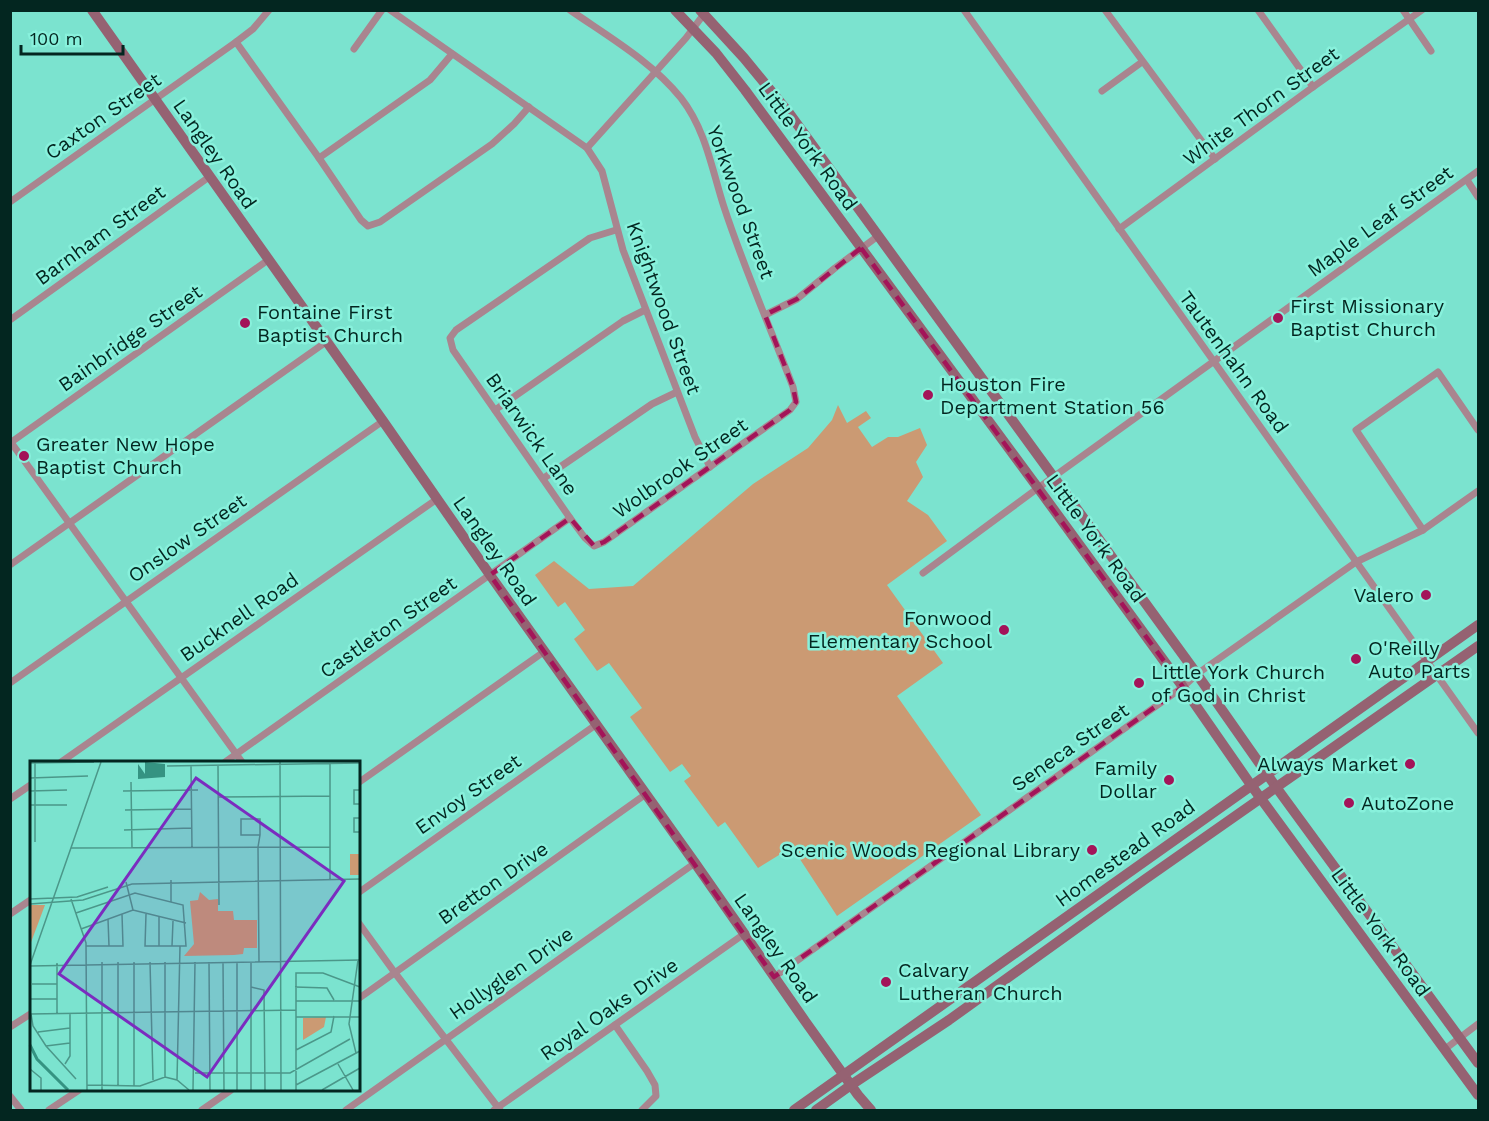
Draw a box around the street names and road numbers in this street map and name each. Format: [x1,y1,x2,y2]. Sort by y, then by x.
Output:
street label: White Thorn Street [1178,41,1344,171]
street label: Caxton Street [41,67,166,165]
street label: Little York Road [753,77,863,215]
street label: Langley Road [168,94,262,214]
street label: Yorkwood Street [702,122,780,283]
street label: Maple Leaf Street [1303,160,1458,282]
street label: Barnham Street [30,179,170,290]
street label: Knightwood Street [622,218,707,398]
street label: Bainbridge Street [54,279,207,397]
street label: Tautenhahn Road [1174,286,1294,438]
street label: Briarwick Lane [481,368,583,500]
street label: Wolbrook Street [608,412,752,523]
street label: Little York Road [1041,469,1151,607]
street label: Onslow Street [123,488,251,588]
street label: Langley Road [448,491,542,611]
street label: Bucknell Road [175,567,303,667]
street label: Castleton Street [315,571,461,683]
street label: Seneca Street [1007,697,1134,796]
street label: Envoy Street [410,748,526,839]
street label: Homestead Road [1050,794,1200,912]
street label: Bretton Drive [433,836,553,930]
street label: Little York Road [1326,863,1436,1001]
street label: Langley Road [729,888,823,1008]
street label: Hollyglen Drive [444,921,578,1025]
street label: Royal Oaks Drive [535,952,683,1066]

